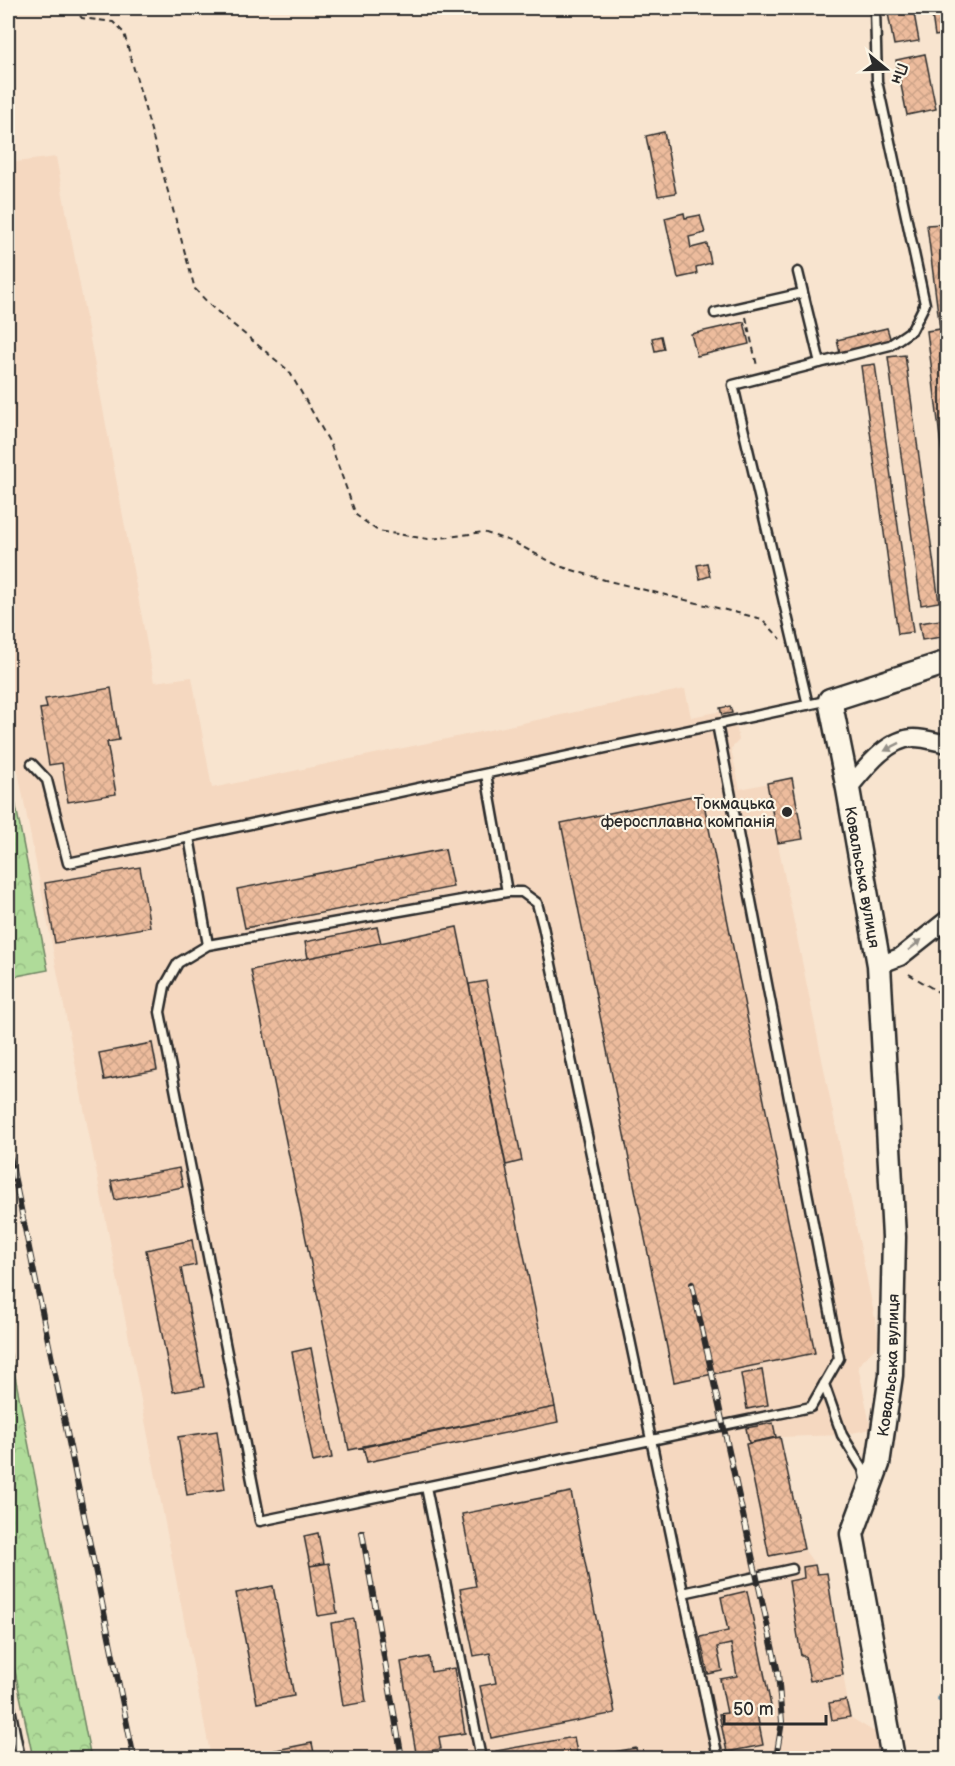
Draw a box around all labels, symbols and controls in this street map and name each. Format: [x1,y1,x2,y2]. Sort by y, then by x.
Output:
north arrow [856,39,916,99]
text: Пн [886,60,911,87]
one-way arrow [883,742,900,752]
place label: Токмацька феросплавна компанія [601,795,776,832]
marker: Токмацька феросплавна компанія [780,805,794,819]
street label: Ковальська вулиця [840,805,883,950]
one-way arrow [907,939,923,952]
street label: Ковальська вулиця [874,1293,904,1438]
scale bar [724,1688,826,1726]
text: 50 m [733,1699,774,1720]

